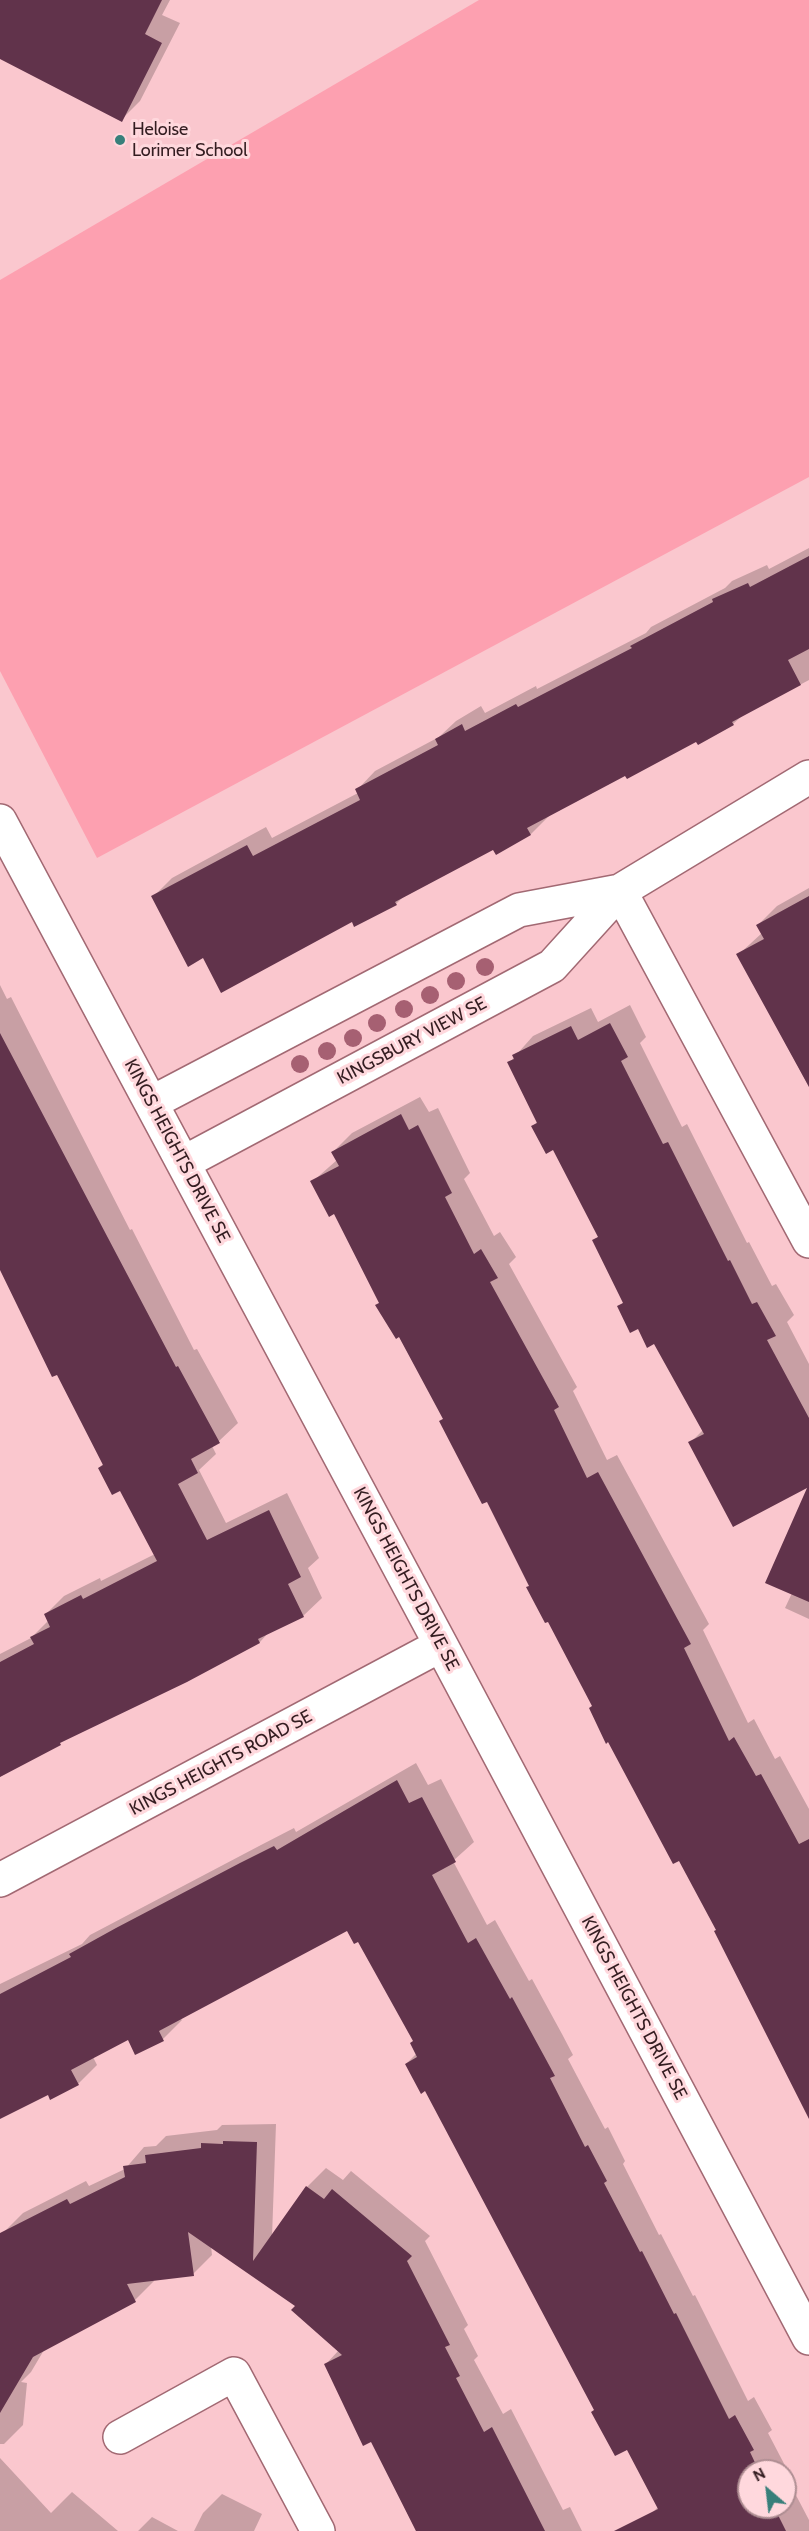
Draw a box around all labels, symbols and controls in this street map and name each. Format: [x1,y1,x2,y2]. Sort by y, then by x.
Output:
place label: Heloise Lorimer School [132,119,247,162]
marker: Heloise Lorimer School [113,133,127,147]
street label: KINGSBURY VIEW SE [334,993,490,1089]
street label: KINGS HEIGHTS DRIVE SE [119,1056,235,1246]
street label: KINGS HEIGHTS DRIVE SE [348,1484,464,1674]
street label: KINGS HEIGHTS ROAD SE [126,1706,316,1820]
street label: KINGS HEIGHTS DRIVE SE [576,1913,692,2103]
north arrow [737,2459,797,2519]
text: N [750,2463,769,2485]

